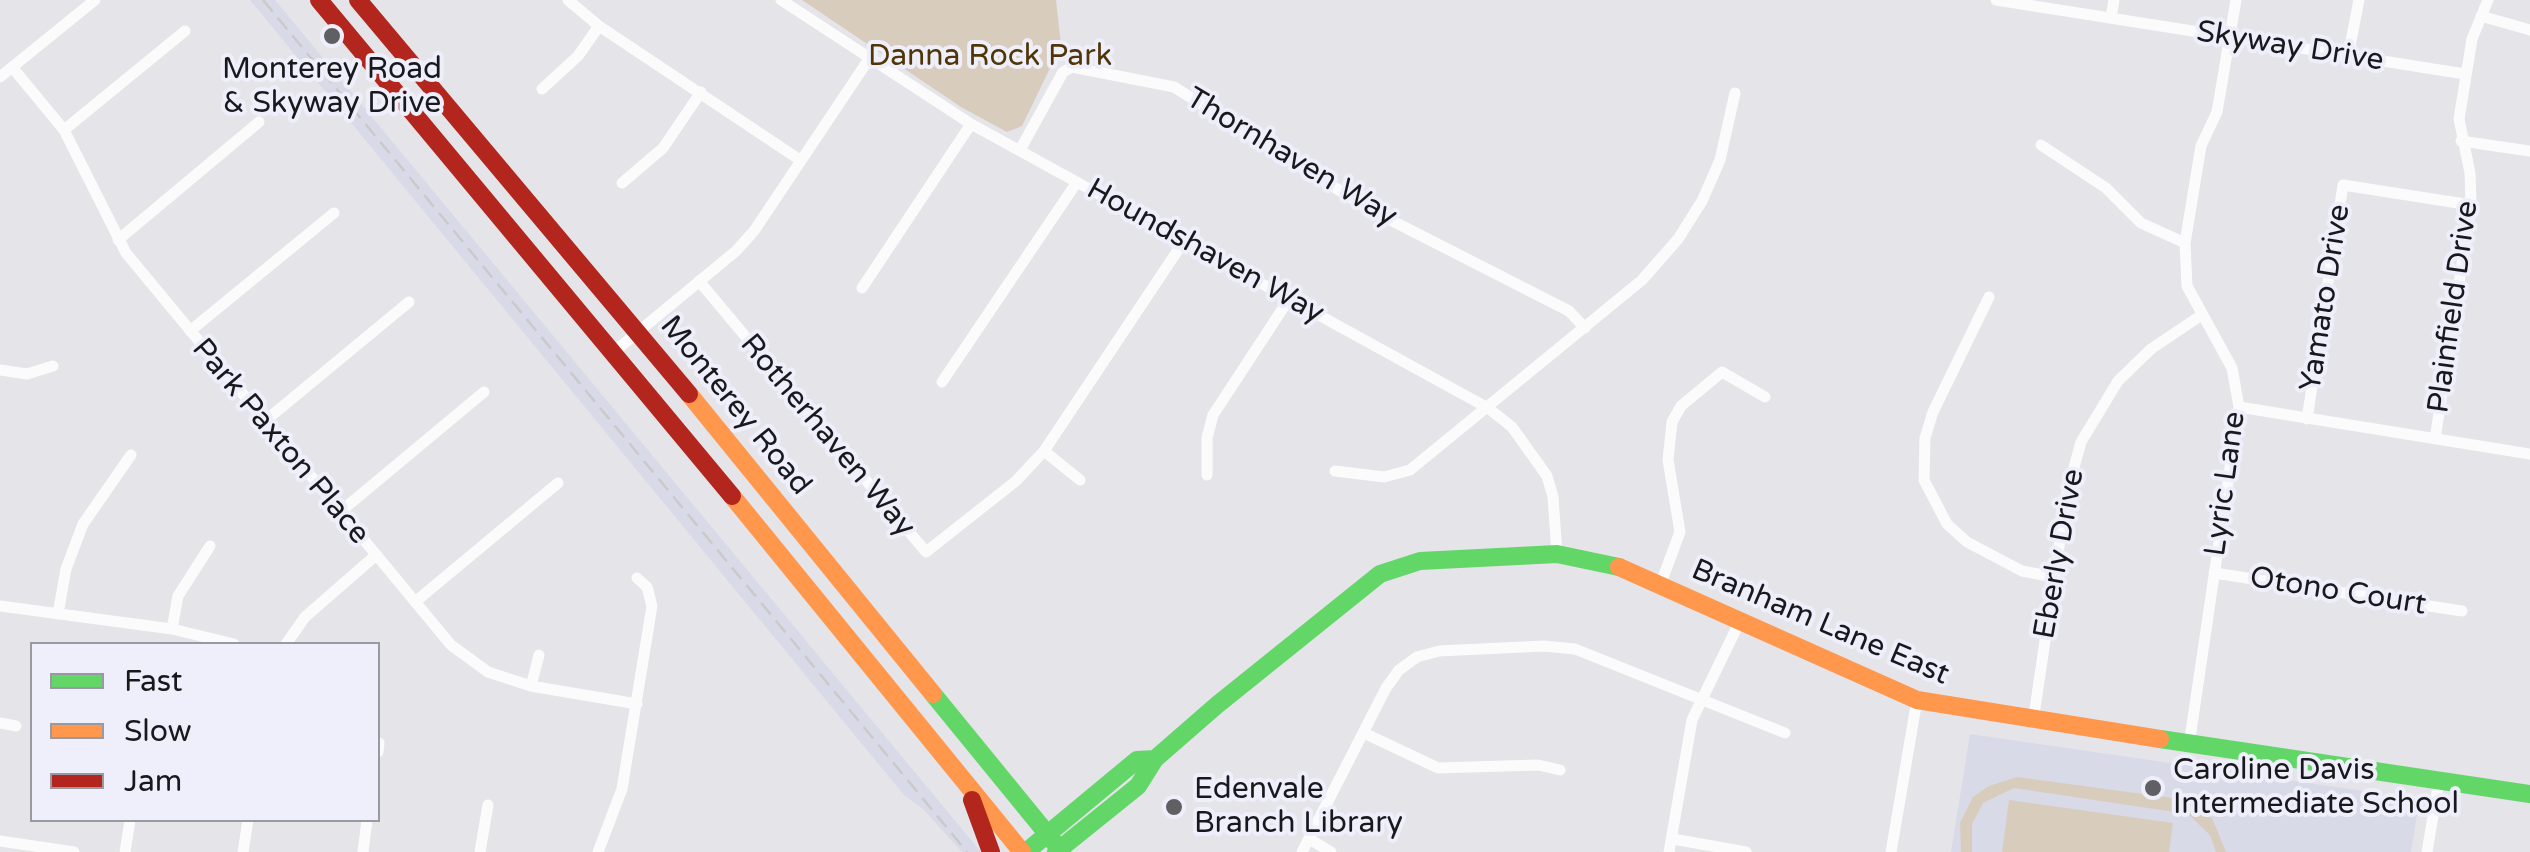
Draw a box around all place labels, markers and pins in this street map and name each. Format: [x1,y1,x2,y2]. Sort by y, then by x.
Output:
marker: Monterey Road & Skyway Drive [321,25,343,47]
place label: Monterey Road & Skyway Drive [222,52,442,122]
place label: Caroline Davis Intermediate School [2173,753,2459,824]
place label: Edenvale Branch Library [1194,772,1403,842]
marker: Caroline Davis Intermediate School [2142,777,2164,799]
marker: Edenvale Branch Library [1163,796,1185,818]

